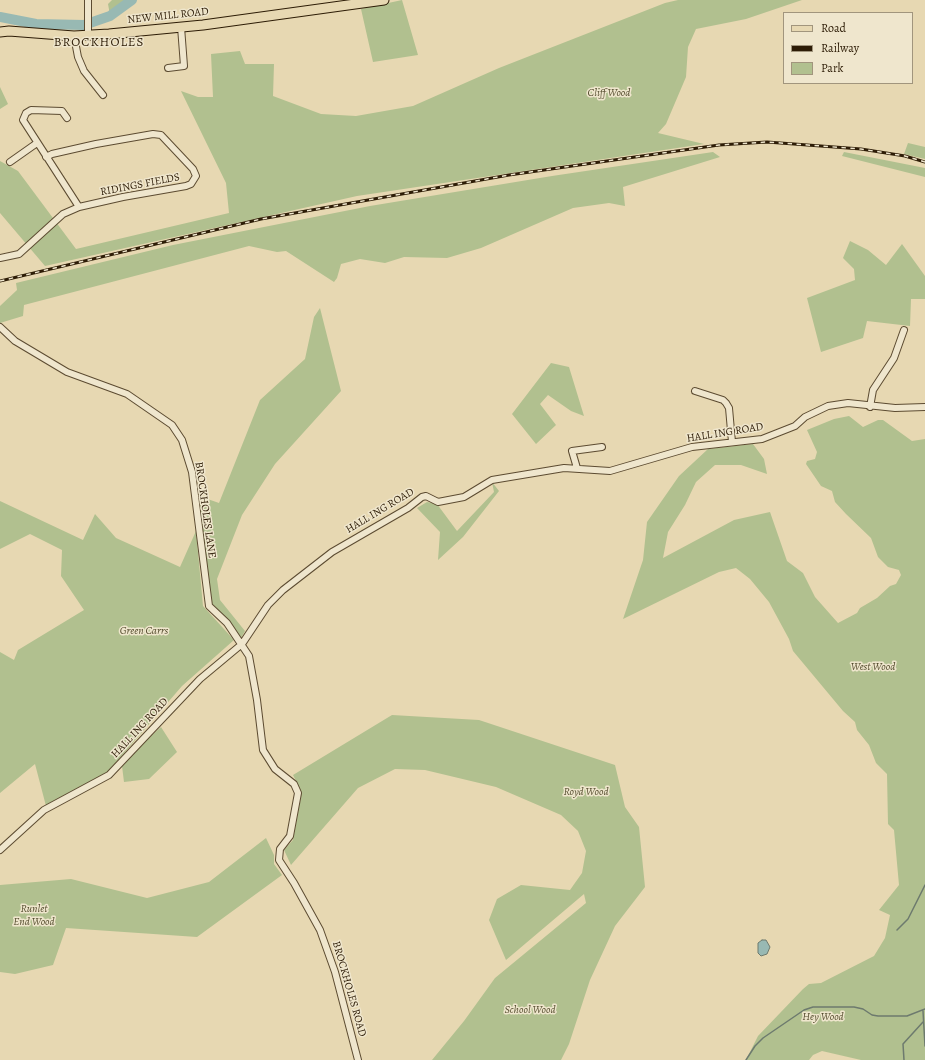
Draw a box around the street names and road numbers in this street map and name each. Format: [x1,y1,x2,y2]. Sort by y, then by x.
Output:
street label: NEW MILL ROAD [127,5,209,27]
street label: RIDINGS FIELDS [99,171,181,199]
street label: HALL ING ROAD [686,420,764,446]
street label: BROCKHOLES LANE [192,461,218,559]
street label: HALL ING ROAD [343,485,417,537]
street label: HALL ING ROAD [109,695,171,761]
street label: BROCKHOLES ROAD [329,940,369,1038]

